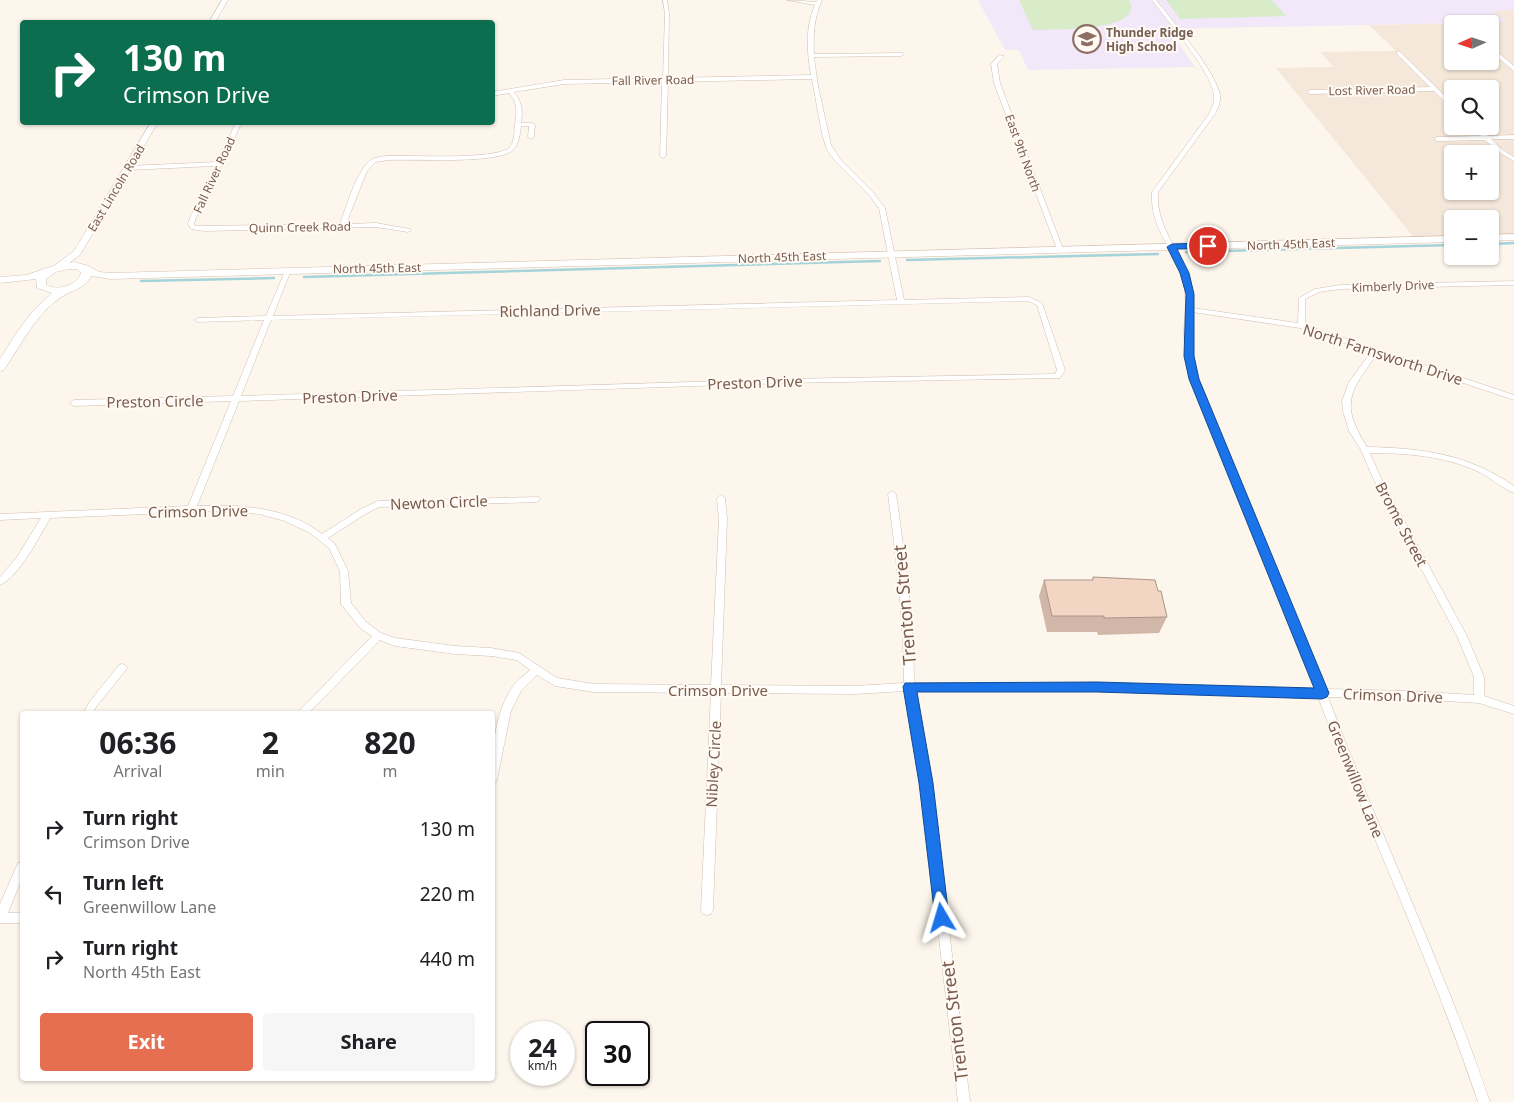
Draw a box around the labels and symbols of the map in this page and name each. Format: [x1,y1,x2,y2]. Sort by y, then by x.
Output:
north arrow [1444,15,1499,70]
school or university icon: Thunder Ridge High School [1072,24,1102,54]
place label: Thunder Ridge High School [1106,24,1193,55]
street label: Fall River Road [612,71,694,89]
street label: Lost River Road [1328,81,1416,99]
street label: East 9th North [1001,112,1045,194]
street label: Fall River Road [189,134,239,216]
street label: East Lincoln Road [83,141,149,235]
street label: Quinn Creek Road [249,218,351,236]
pin [1187,225,1229,267]
street label: North 45th East [1247,234,1336,254]
street label: North 45th East [738,247,827,267]
street label: North 45th East [333,259,422,277]
street label: Kimberly Drive [1351,276,1435,296]
street label: Richland Drive [499,299,601,321]
street label: North Farnsworth Drive [1301,319,1465,389]
street label: Preston Drive [707,370,803,394]
street label: Preston Drive [302,384,398,408]
street label: Preston Circle [106,390,204,412]
street label: Brome Street [1371,478,1433,570]
street label: Newton Circle [390,490,488,514]
street label: Crimson Drive [148,500,248,522]
street label: Trenton Street [887,543,921,666]
street label: Crimson Drive [668,680,768,700]
street label: Crimson Drive [1343,683,1443,707]
street label: Greenwillow Lane [1323,717,1389,841]
street label: Nibley Circle [701,720,725,808]
position arrow [915,891,967,943]
street label: Trenton Street [935,959,973,1082]
speed limit sign: 30 [585,1021,650,1086]

